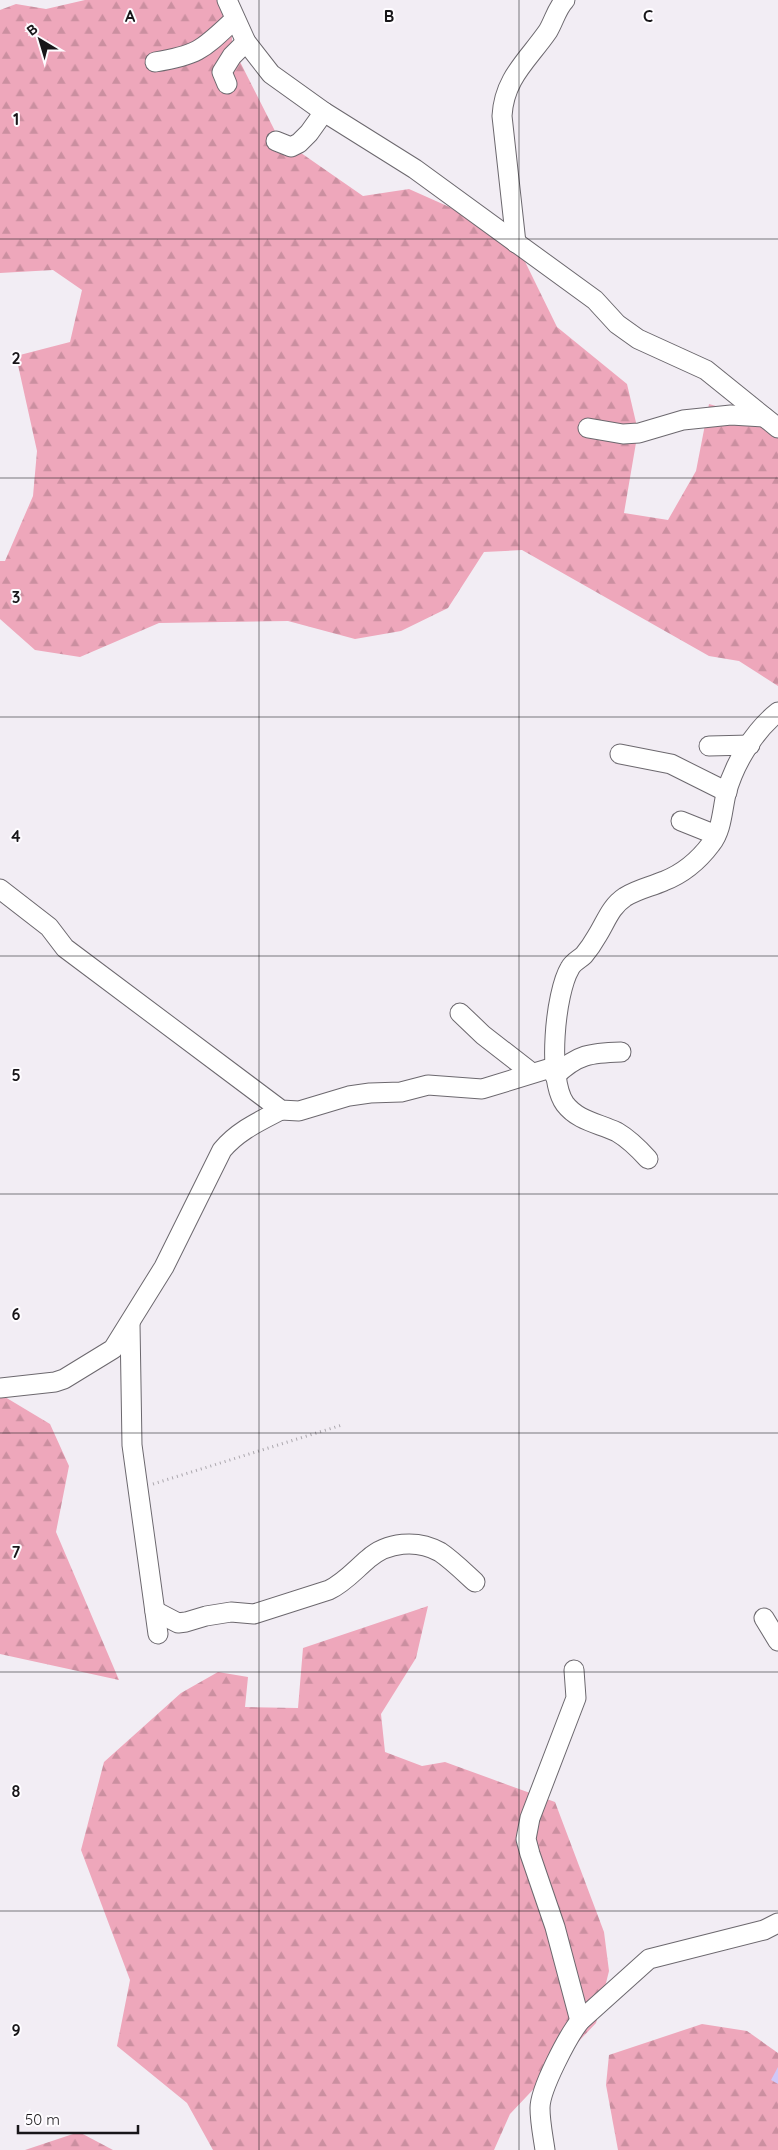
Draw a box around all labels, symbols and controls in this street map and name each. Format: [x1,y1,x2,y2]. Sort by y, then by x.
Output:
text: A [125,6,136,26]
text: B [384,6,394,26]
text: C [643,6,653,26]
north arrow [15,15,65,65]
text: B [23,20,41,40]
text: 1 [13,109,19,129]
text: 2 [11,348,21,368]
text: 3 [12,587,20,607]
text: 4 [11,826,21,846]
text: 5 [11,1065,21,1085]
text: 6 [12,1304,21,1324]
text: 7 [12,1542,21,1562]
text: 8 [12,1781,21,1801]
text: 9 [11,2020,21,2040]
scale bar [18,2102,138,2134]
text: 50 m [25,2110,60,2129]

